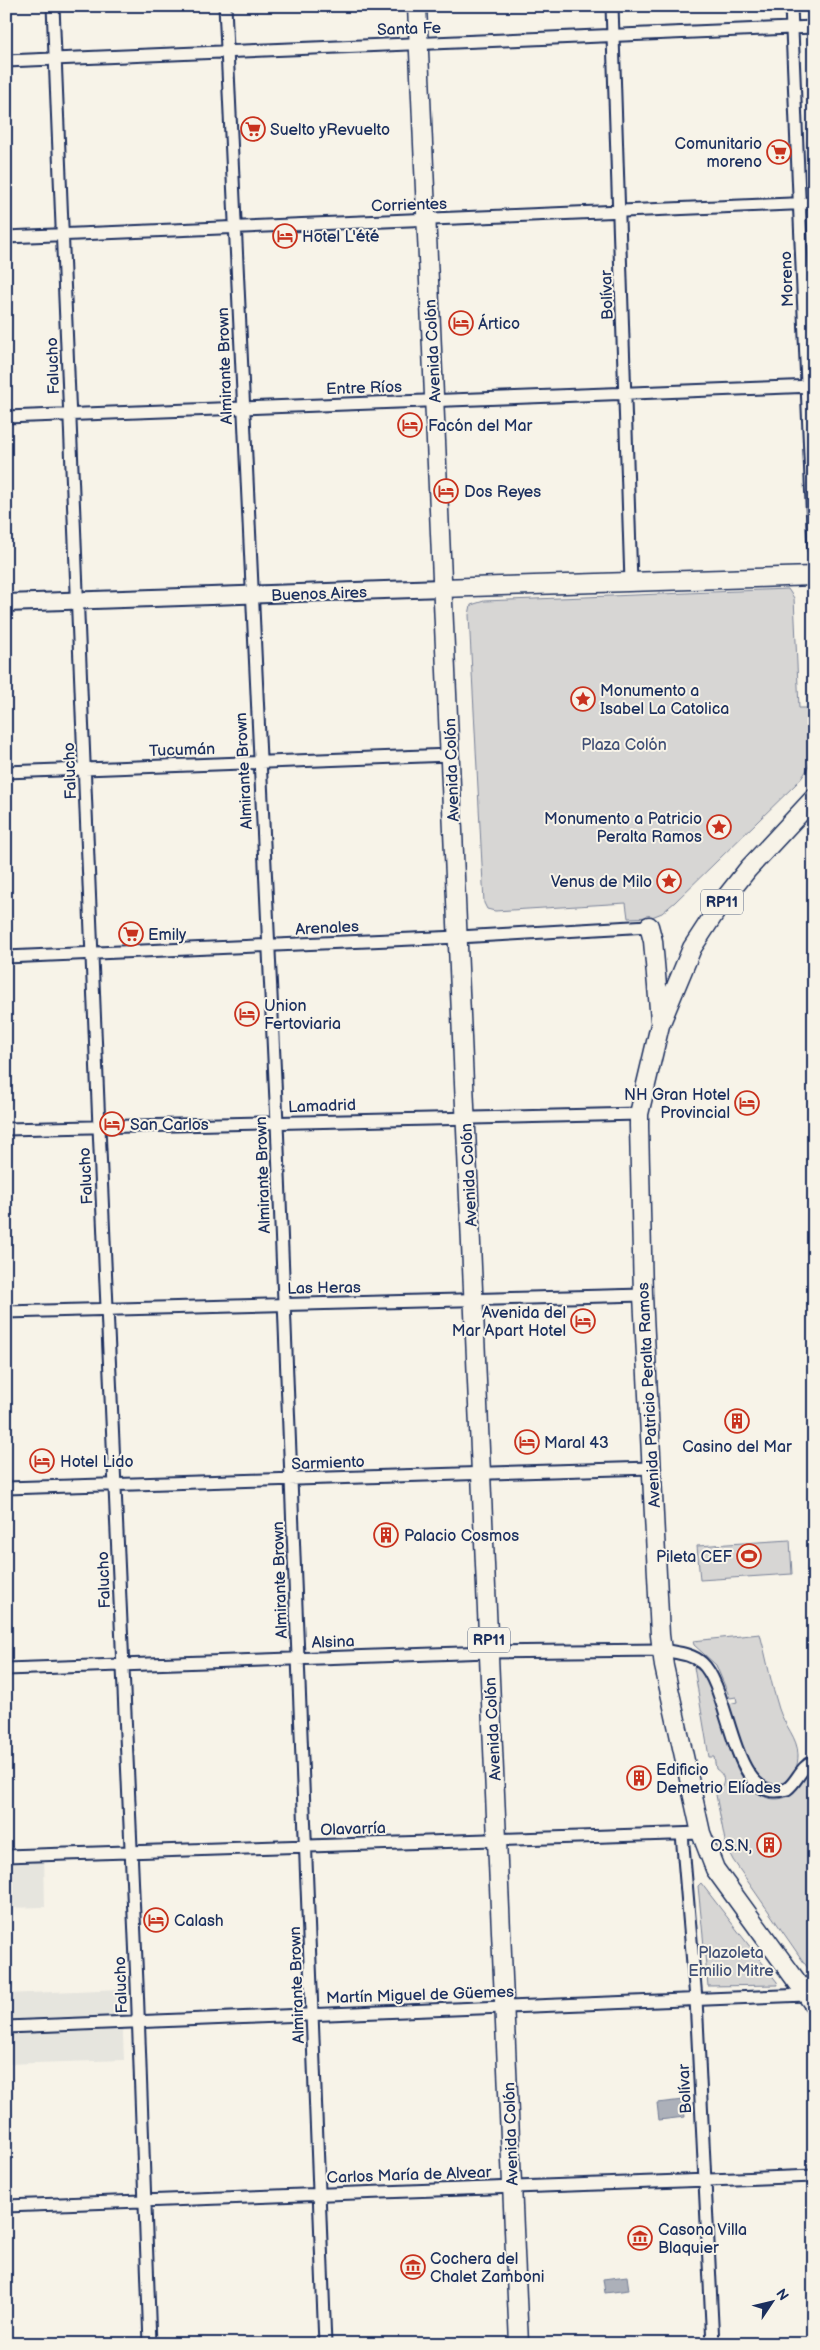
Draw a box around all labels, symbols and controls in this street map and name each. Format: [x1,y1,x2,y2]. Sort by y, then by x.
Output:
street label: Santa Fe [377,19,442,40]
supermarket icon: Suelto yRevuelto [240,116,266,142]
place label: Suelto yRevuelto [270,121,390,140]
place label: Comunitario moreno [675,135,762,172]
supermarket icon: Comunitario moreno [766,139,792,165]
street label: Corrientes [371,195,447,216]
hotel icon: Hotel L'été [272,223,298,249]
place label: Hotel L'été [302,228,380,247]
street label: Moreno [777,251,798,307]
street label: Bolívar [597,270,618,320]
street label: Avenida Colón [421,299,446,403]
street label: Almirante Brown [214,307,237,425]
hotel icon: Ártico [448,310,474,336]
place label: Ártico [478,313,520,334]
street label: Falucho [43,337,64,395]
street label: Entre Ríos [326,378,402,399]
hotel icon: Facón del Mar [397,412,423,438]
place label: Facón del Mar [428,417,532,436]
hotel icon: Dos Reyes [433,478,459,504]
place label: Dos Reyes [464,483,541,502]
street label: Buenos Aires [271,583,367,606]
place label: Monumento a Isabel La Catolica [600,682,729,719]
place icon: Monumento a Isabel La Catolica [570,686,596,712]
street label: Almirante Brown [232,712,257,830]
street label: Avenida Colón [441,718,464,822]
park label: Plaza Colón [581,736,667,755]
street label: Tucumán [149,740,215,761]
street label: Falucho [60,742,81,800]
place label: Monumento a Patricio Peralta Ramos [544,810,702,847]
place icon: Monumento a Patricio Peralta Ramos [706,814,732,840]
place icon: Venus de Milo [656,868,682,894]
place label: Venus de Milo [551,873,652,892]
road number: RP11 [701,890,743,914]
street label: Arenales [295,917,359,940]
supermarket icon: Emily [118,921,144,947]
place label: Emily [148,926,187,945]
place label: Union Fertoviaria [264,997,341,1034]
hotel icon: Union Fertoviaria [234,1001,260,1027]
place label: NH Gran Hotel Provincial [624,1086,730,1123]
hotel icon: NH Gran Hotel Provincial [734,1090,760,1116]
street label: Lamadrid [288,1096,356,1117]
hotel icon: San Carlos [99,1111,125,1137]
place label: San Carlos [130,1116,209,1135]
street label: Almirante Brown [252,1116,275,1234]
street label: Avenida Colón [457,1123,482,1227]
street label: Falucho [76,1147,97,1205]
street label: Las Heras [287,1278,361,1299]
street label: Avenida Patricio Peralta Ramos [634,1282,665,1508]
place label: Avenida del Mar Apart Hotel [452,1304,566,1341]
hotel icon: Avenida del Mar Apart Hotel [570,1308,596,1334]
building icon: Casino del Mar [724,1408,750,1434]
hotel icon: Maral 43 [514,1429,540,1455]
place label: Maral 43 [544,1434,609,1453]
place label: Casino del Mar [682,1438,792,1457]
hotel icon: Hotel Lido [29,1448,55,1474]
place label: Hotel Lido [60,1453,134,1472]
street label: Sarmiento [291,1453,365,1474]
street label: Almirante Brown [269,1521,292,1639]
building icon: Palacio Cosmos [373,1522,399,1548]
place label: Palacio Cosmos [404,1527,519,1546]
sports icon: Pileta CEF [736,1543,762,1569]
place label: Pileta CEF [656,1548,732,1567]
street label: Falucho [94,1551,115,1609]
road number: RP11 [468,1628,510,1652]
street label: Alsina [311,1632,355,1653]
street label: Avenida Colón [481,1677,506,1781]
place label: Edificio Demetrio Elíades [656,1761,781,1798]
building icon: Edificio Demetrio Elíades [626,1765,652,1791]
street label: Olavarría [320,1819,386,1840]
building icon: O.S.N, [756,1832,782,1858]
place label: O.S.N, [710,1837,752,1856]
hotel icon: Calash [143,1907,169,1933]
place label: Calash [174,1912,224,1931]
street label: Almirante Brown [286,1926,309,2044]
park label: Plazoleta Emilio Mitre [688,1944,774,1981]
street label: Falucho [111,1956,132,2014]
street label: Martín Miguel de Güemes [326,1983,514,2008]
street label: Bolívar [675,2063,696,2114]
street label: Avenida Colón [500,2082,523,2186]
street label: Carlos María de Alvear [326,2163,492,2188]
place label: Casona Villa Blaquier [658,2221,747,2258]
museum icon: Casona Villa Blaquier [627,2225,653,2251]
place label: Cochera del Chalet Zamboni [430,2250,545,2287]
museum icon: Cochera del Chalet Zamboni [400,2254,426,2280]
north arrow [748,2278,798,2328]
text: N [772,2286,792,2304]

